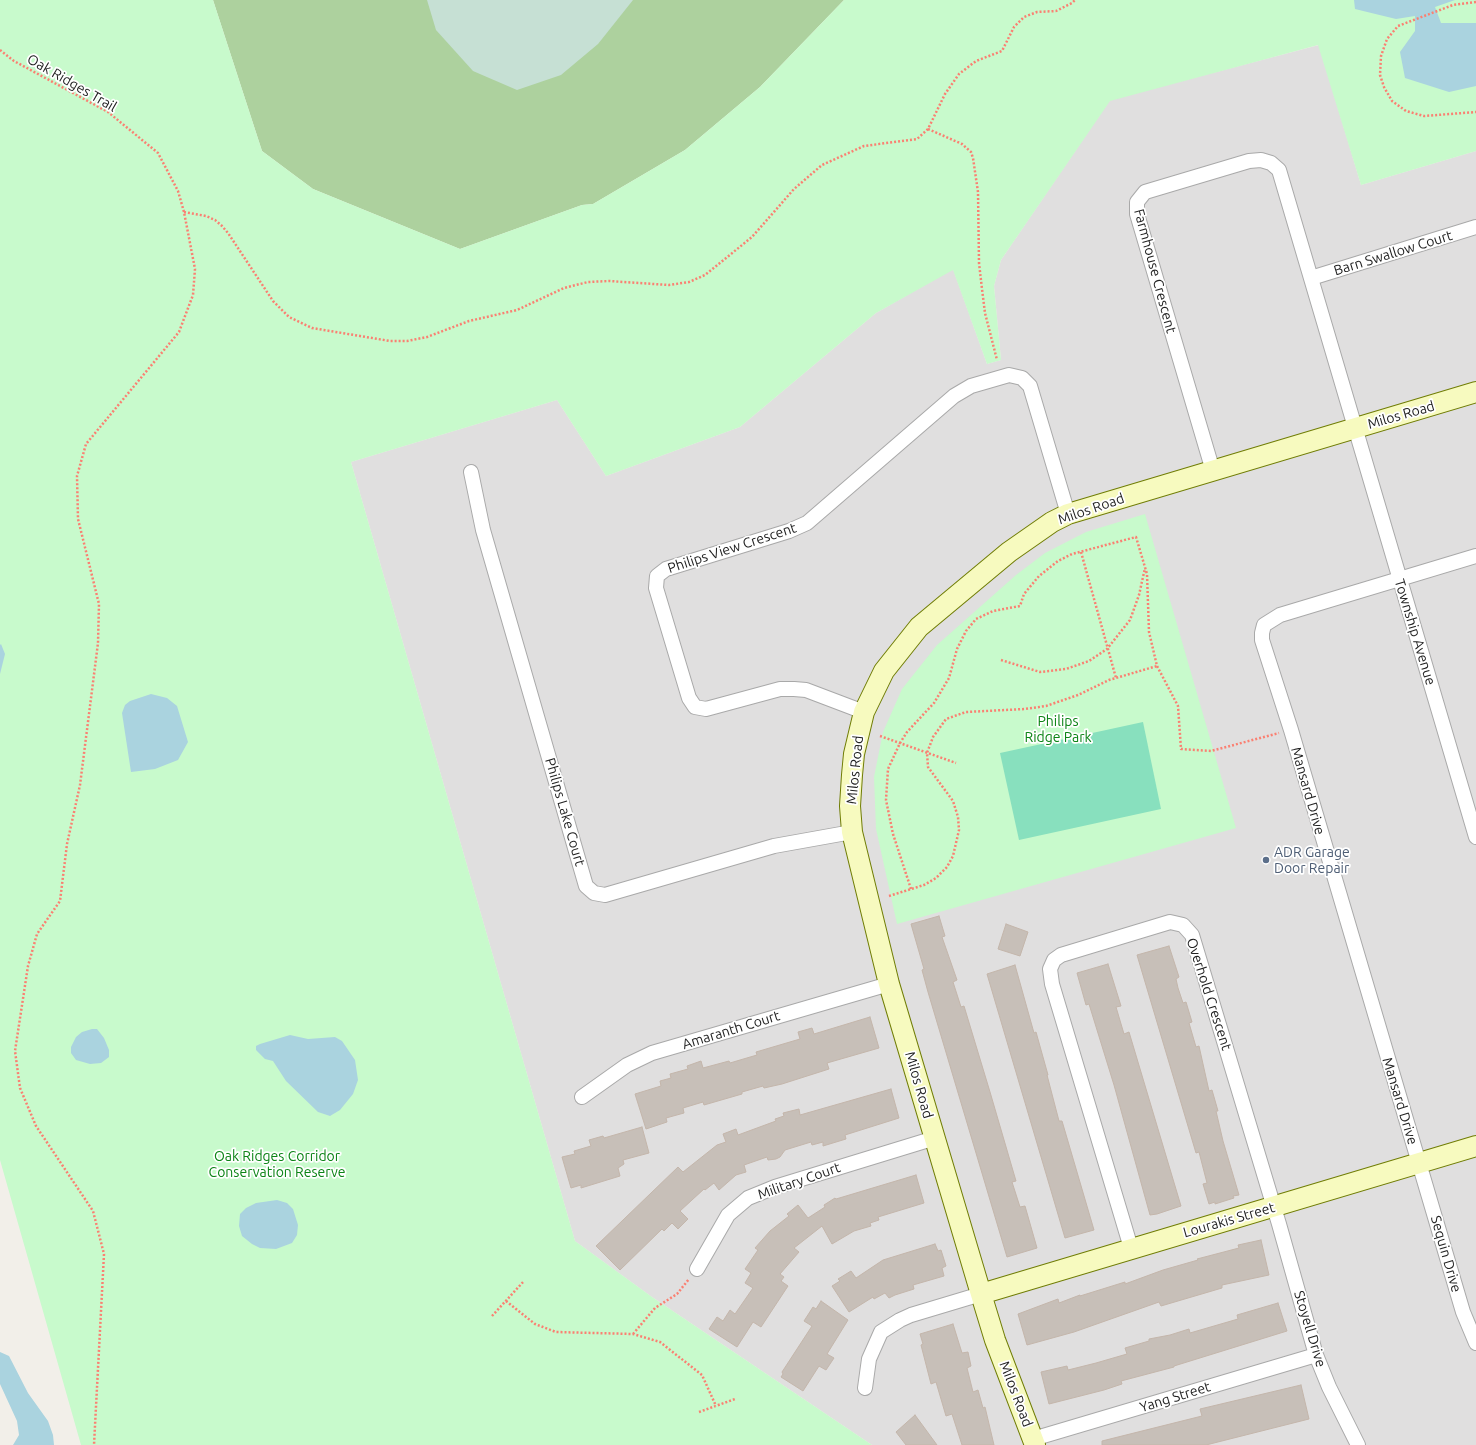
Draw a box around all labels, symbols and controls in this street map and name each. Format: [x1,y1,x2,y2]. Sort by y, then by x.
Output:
street label: Oak Ridges Trail [24,51,120,115]
street label: Farmhouse Crescent [1130,207,1180,335]
street label: Barn Swallow Court [1332,227,1454,279]
street label: Milos Road [1366,397,1436,433]
street label: Milos Road [1056,490,1126,528]
street label: Philips View Crescent [666,519,798,577]
street label: Township Avenue [1391,577,1439,687]
park label: Philips Ridge Park [1024,713,1092,746]
street label: Milos Road [843,735,867,805]
street label: Mansard Drive [1287,745,1329,837]
street label: Philips Lake Court [541,756,589,868]
place label: ADR Garage Door Repair [1274,844,1350,876]
marker: ADR Garage Door Repair [1261,855,1271,865]
street label: Overhold Crescent [1183,936,1235,1052]
street label: Amaranth Court [680,1007,782,1053]
street label: Milos Road [901,1050,937,1120]
street label: Mansard Drive [1379,1055,1421,1147]
park label: Oak Ridges Corridor Conservation Reserve [209,1148,345,1180]
street label: Military Court [755,1159,843,1203]
street label: Lourakis Street [1181,1199,1277,1241]
street label: Sequin Drive [1427,1214,1465,1294]
street label: Stoyell Drive [1290,1289,1330,1369]
street label: Milos Road [996,1359,1036,1429]
street label: Yang Street [1138,1378,1212,1416]

